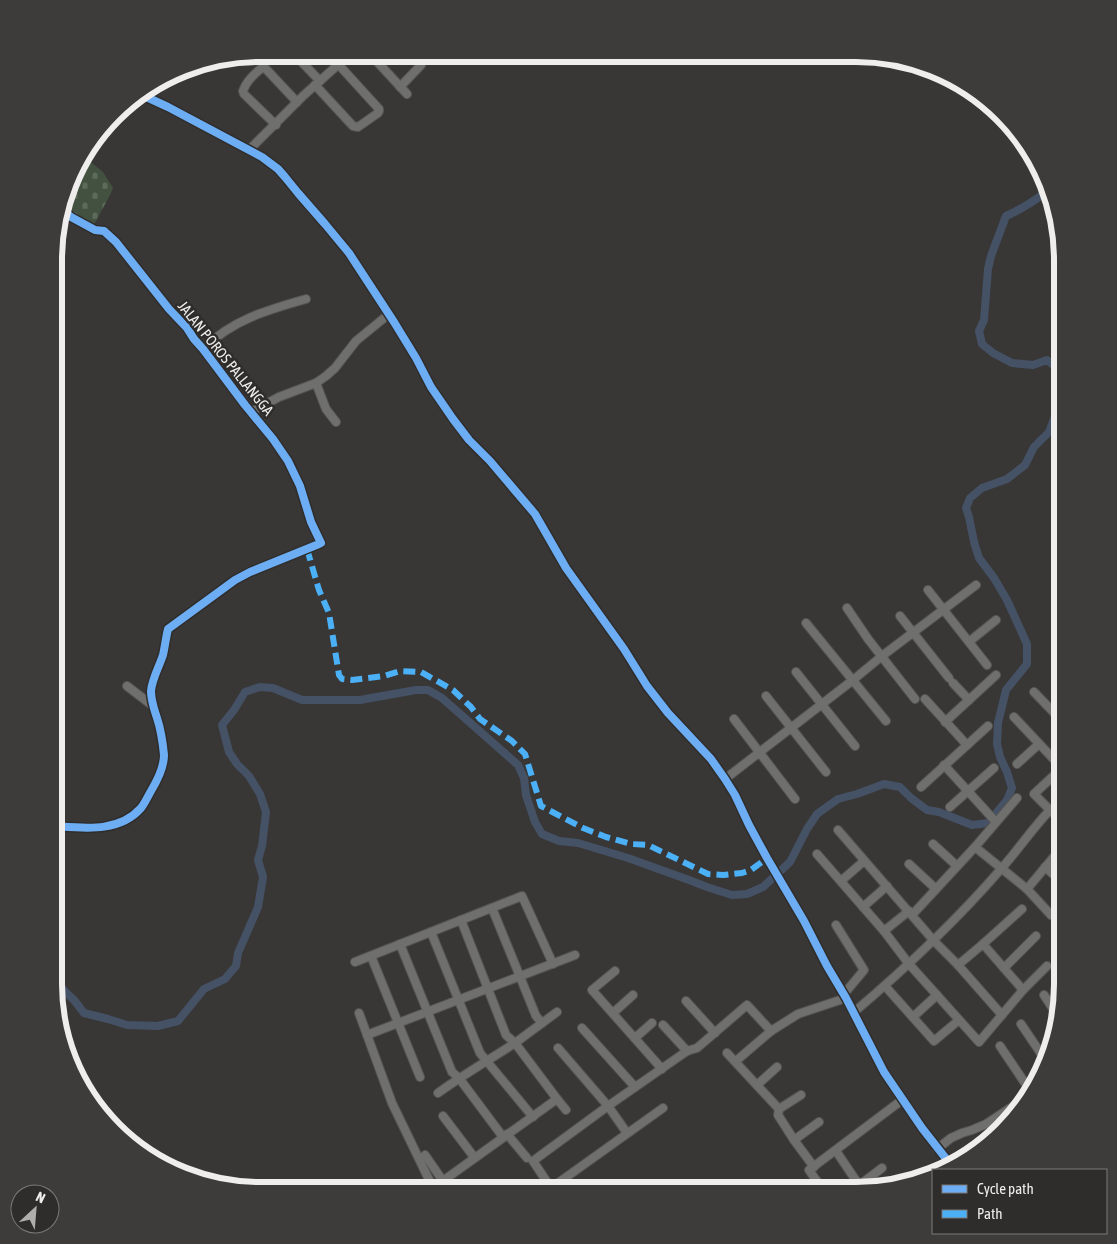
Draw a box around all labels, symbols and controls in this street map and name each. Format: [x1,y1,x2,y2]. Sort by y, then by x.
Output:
street label: JALAN POROS PALLANGGA [175,297,278,419]
legend [932,1169,1107,1234]
text: Cycle path [977,1180,1034,1197]
north arrow [10,1184,60,1234]
text: N [33,1188,48,1206]
text: Path [977,1205,1003,1222]

